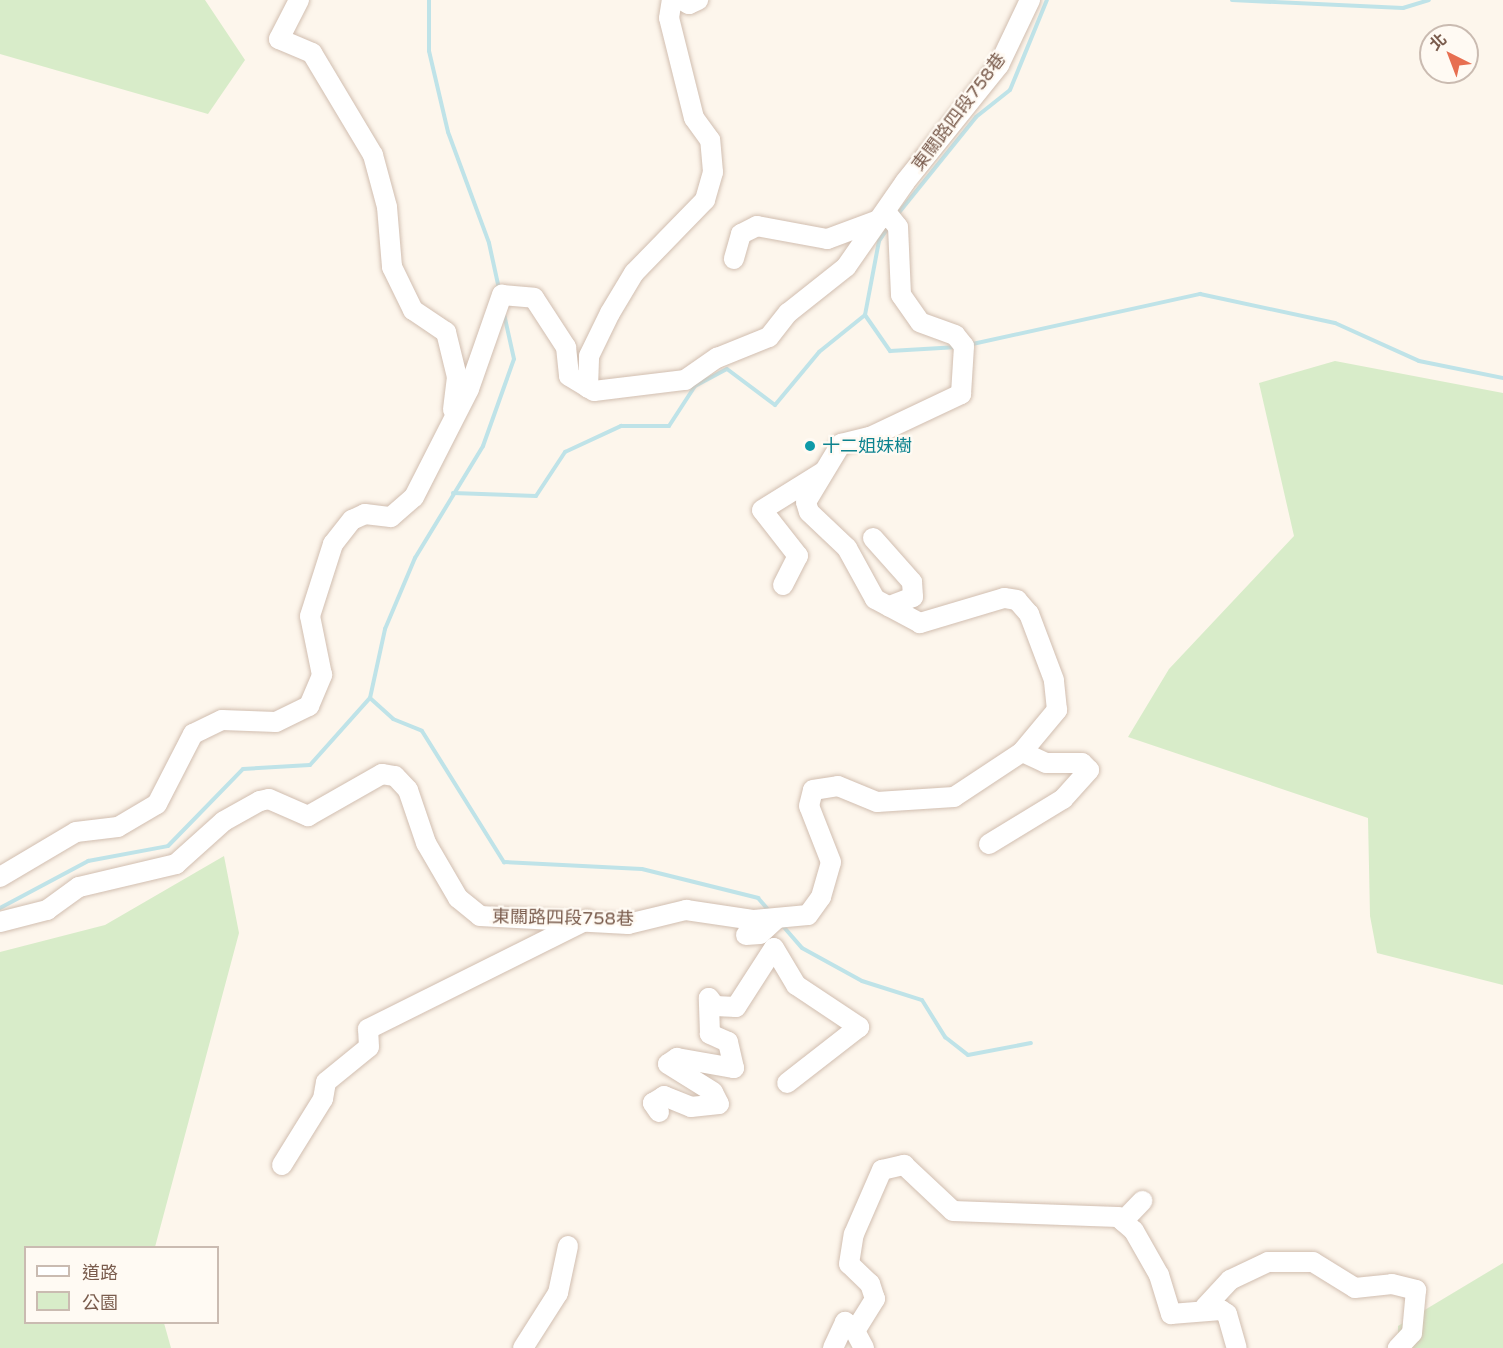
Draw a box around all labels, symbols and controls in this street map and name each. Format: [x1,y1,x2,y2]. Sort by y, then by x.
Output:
north arrow [1419,24,1479,84]
text: 北 [1426,29,1451,55]
street label: 東關路四段758巷 [908,49,1010,175]
place label: 十二姐妹樹 [822,435,912,457]
marker: 十二姐妹樹 [803,439,817,453]
street label: 東關路四段758巷 [492,906,634,930]
legend [24,1246,219,1324]
text: 道路 [82,1262,118,1284]
text: 公園 [82,1292,118,1314]

